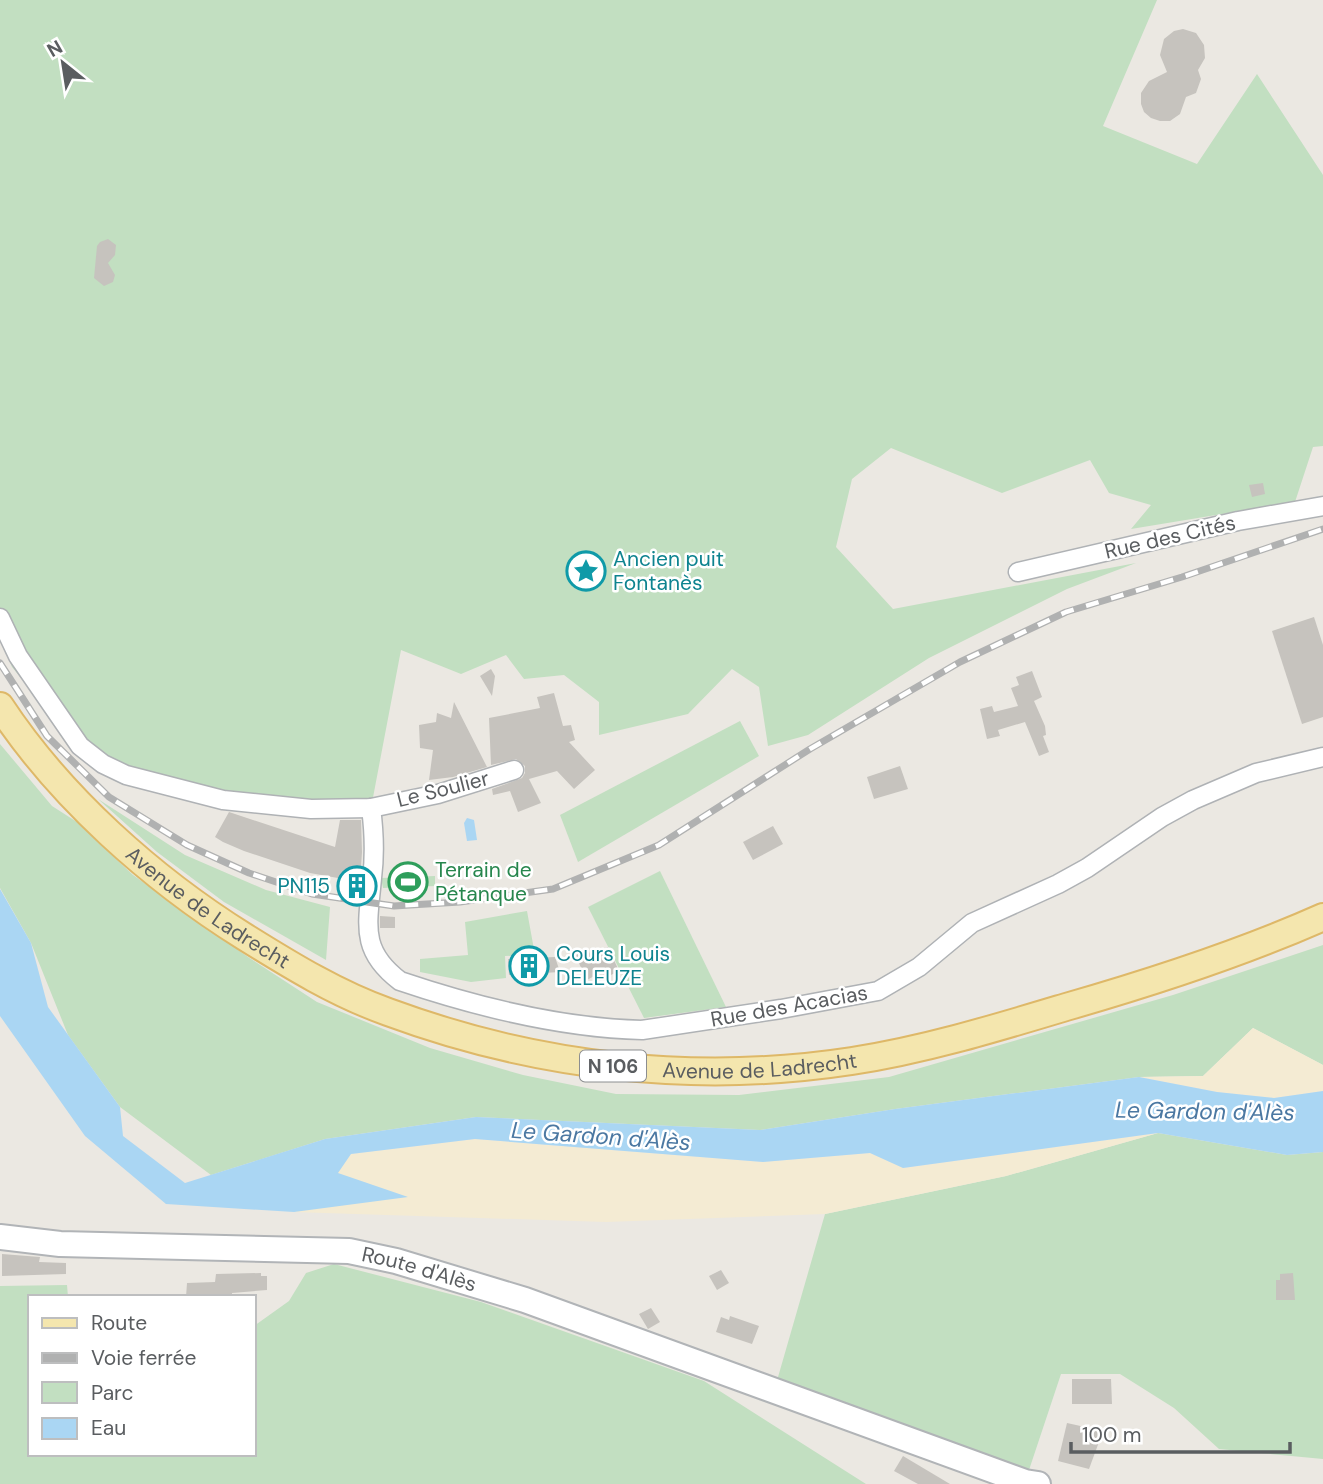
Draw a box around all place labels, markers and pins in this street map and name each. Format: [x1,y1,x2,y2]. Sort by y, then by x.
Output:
place label: Ancien puit Fontanès [613,545,724,597]
place icon: Ancien puit Fontanès [565,550,607,592]
place label: Terrain de Pétanque [435,856,532,908]
sports icon: Terrain de Pétanque [387,861,429,903]
building icon: PN115 [336,865,378,907]
place label: PN115 [277,872,330,900]
place label: Cours Louis DELEUZE [556,940,670,992]
building icon: Cours Louis DELEUZE [508,945,550,987]

